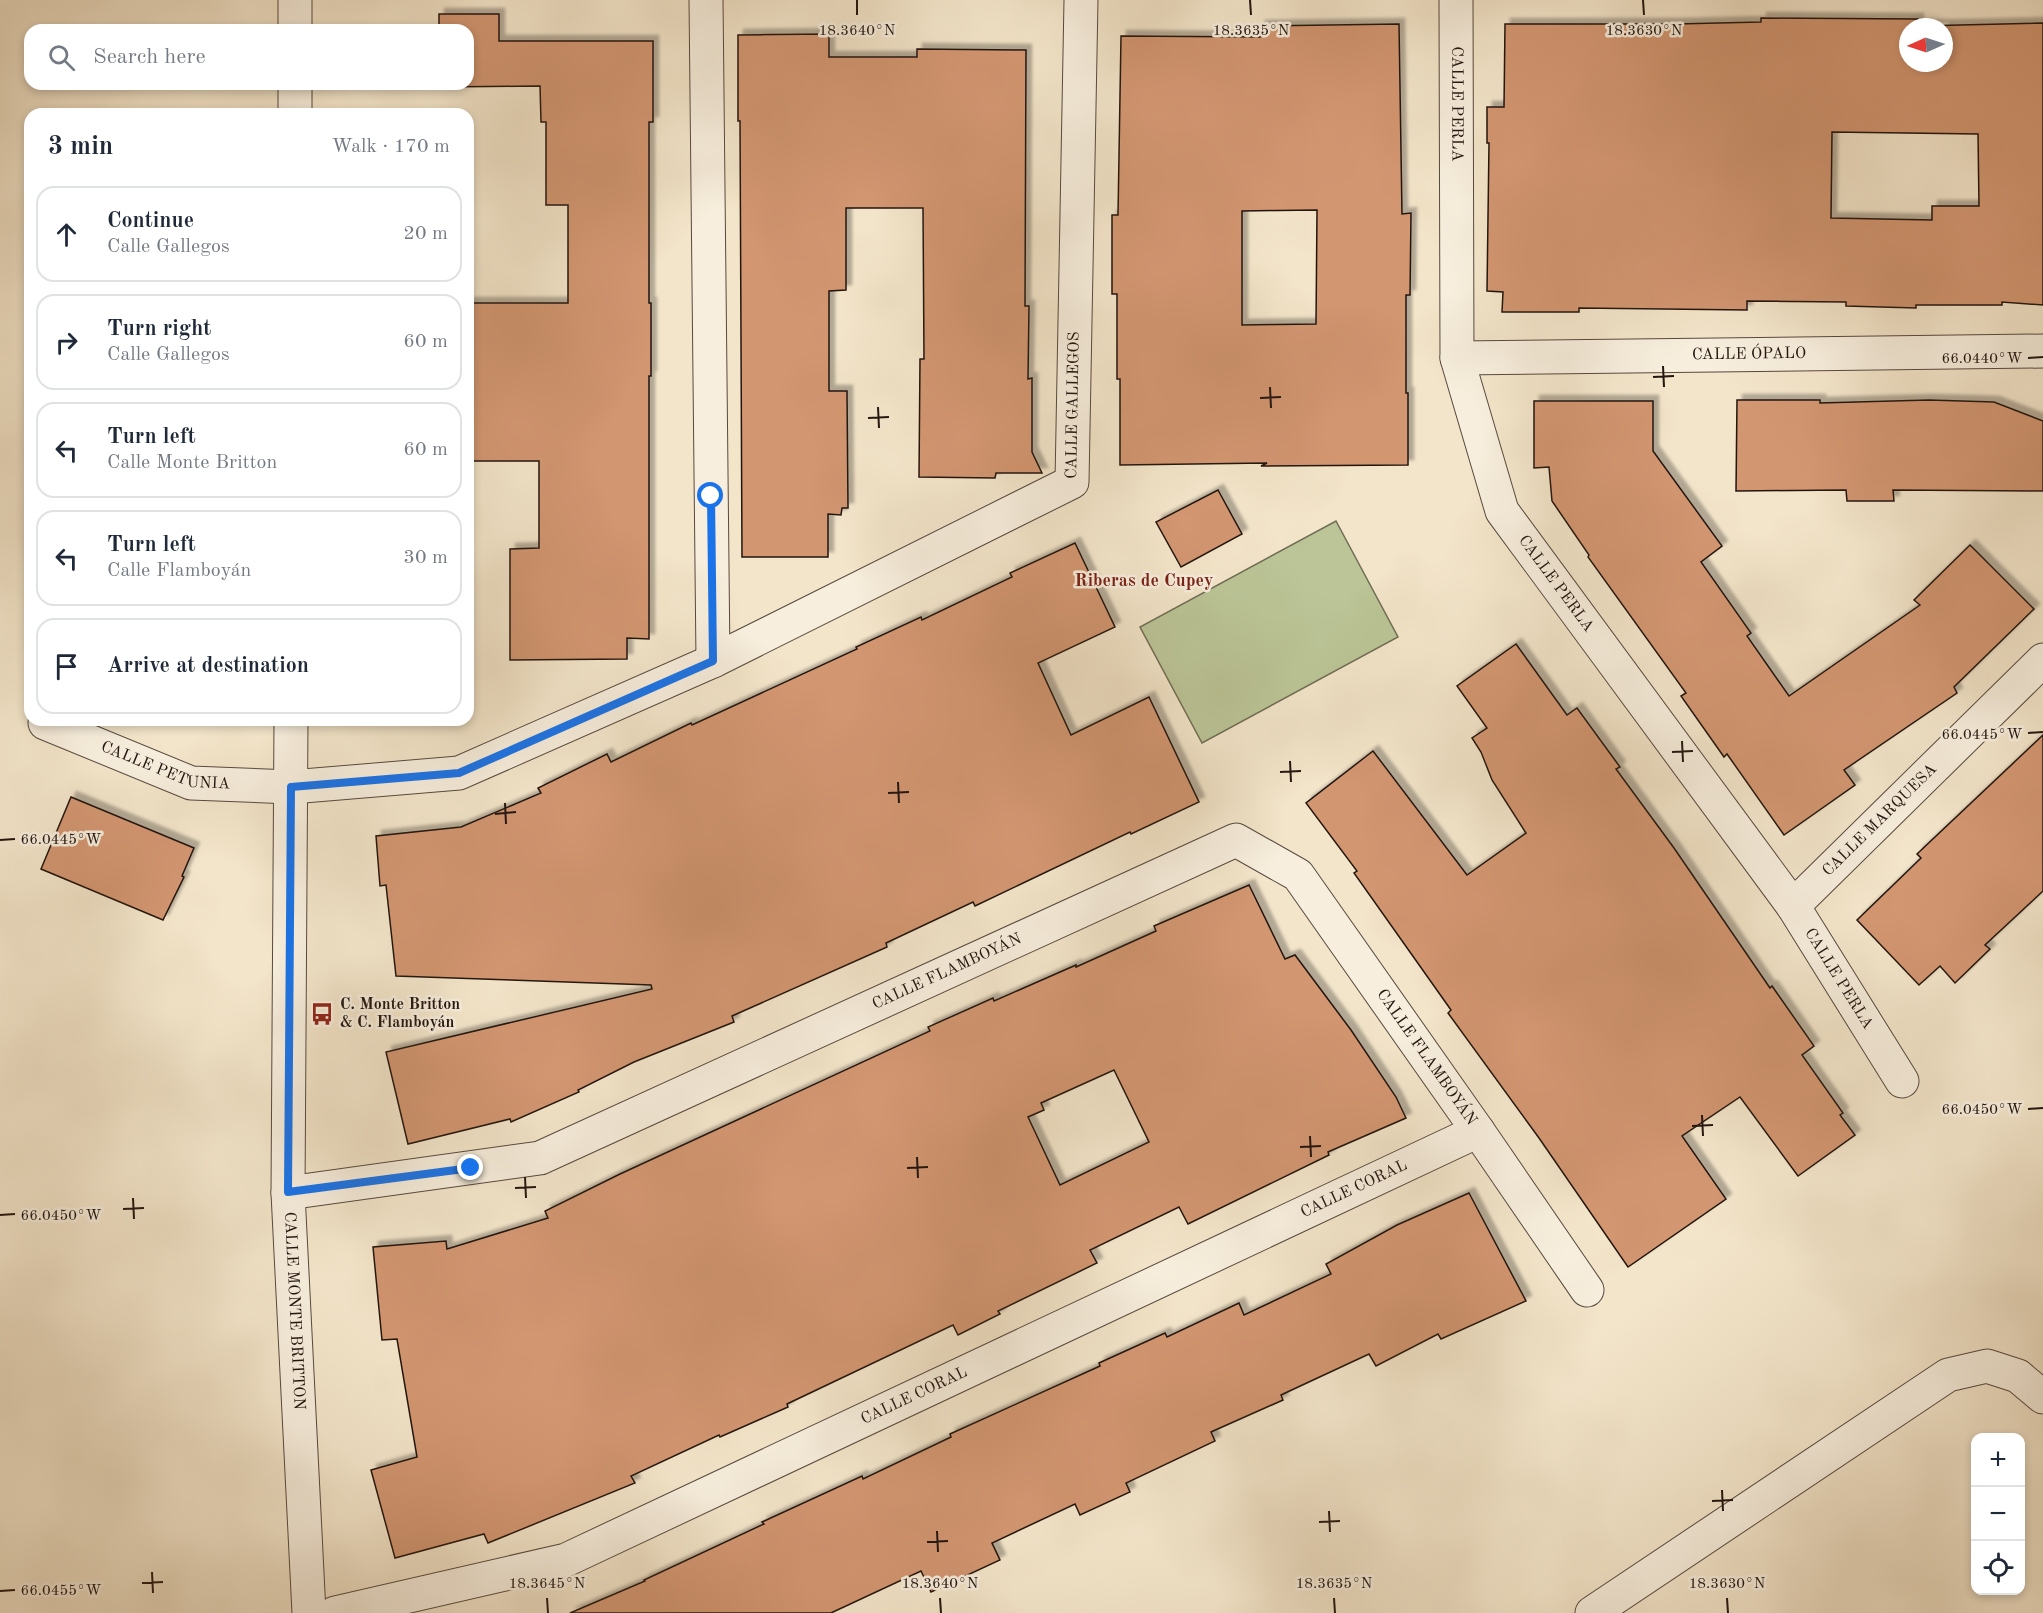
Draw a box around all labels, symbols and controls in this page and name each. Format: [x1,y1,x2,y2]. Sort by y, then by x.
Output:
north arrow [1899,18,1953,72]
search box [24,24,474,90]
text: 18.3640°N [819,24,896,39]
text: 18.3635°N [1213,24,1290,39]
text: 18.3630°N [1606,24,1683,39]
icon: search [45,41,78,74]
text: Search here [93,46,206,68]
street label: CALLE PERLA [1448,46,1464,162]
text: 3 min [48,134,113,160]
text: Walk · 170 m [331,137,450,157]
text: Continue [107,210,194,232]
icon: ahead [50,218,83,251]
text: 20 m [403,224,448,244]
text: Calle Gallegos [107,237,230,257]
text: Turn right [107,318,211,340]
icon: right [50,326,83,359]
street label: CALLE GALLEGOS [1064,331,1083,479]
text: 60 m [403,332,448,352]
street label: CALLE ÓPALO [1692,341,1806,363]
text: Calle Gallegos [107,345,230,365]
text: 66.0440°W [1941,352,2023,367]
text: Turn left [107,426,196,448]
icon: left [50,434,83,467]
text: 60 m [403,440,448,460]
text: Calle Monte Britton [107,453,277,473]
route start [697,482,723,508]
street label: CALLE PERLA [1515,533,1596,635]
text: Turn left [107,534,196,556]
icon: left [50,542,83,575]
text: 30 m [403,548,448,568]
text: Calle Flamboyán [107,561,251,581]
district label: Riberas de Cupey [1075,572,1213,590]
icon: arrive [50,650,83,683]
text: Arrive at destination [107,655,309,677]
text: 66.0445°W [1941,728,2023,743]
street label: CALLE PETUNIA [98,739,230,793]
street label: CALLE MARQUESA [1820,761,1940,880]
text: 66.0445°W [20,833,102,848]
street label: CALLE PERLA [1801,926,1876,1032]
street label: CALLE FLAMBOYÁN [870,931,1024,1013]
street label: CALLE FLAMBOYÁN [1373,987,1480,1128]
place label: C. Monte Britton & C. Flamboyán [340,997,460,1031]
bus stop icon: C. Monte Britton & C. Flamboyán [309,1001,335,1027]
text: 66.0450°W [1941,1103,2023,1118]
route end [457,1154,483,1180]
street label: CALLE CORAL [1298,1157,1410,1221]
text: 66.0450°W [20,1209,102,1224]
street label: CALLE MONTE BRITTON [281,1211,307,1410]
street label: CALLE CORAL [859,1364,970,1428]
map controls [1971,1433,2025,1595]
button: + [1971,1433,2025,1487]
button: − [1971,1487,2025,1541]
button: locate [1971,1541,2025,1595]
text: 18.3645°N [509,1577,586,1592]
text: 18.3640°N [902,1577,979,1592]
text: 18.3635°N [1296,1577,1373,1592]
text: 18.3630°N [1689,1577,1766,1592]
text: 66.0455°W [20,1584,102,1599]

